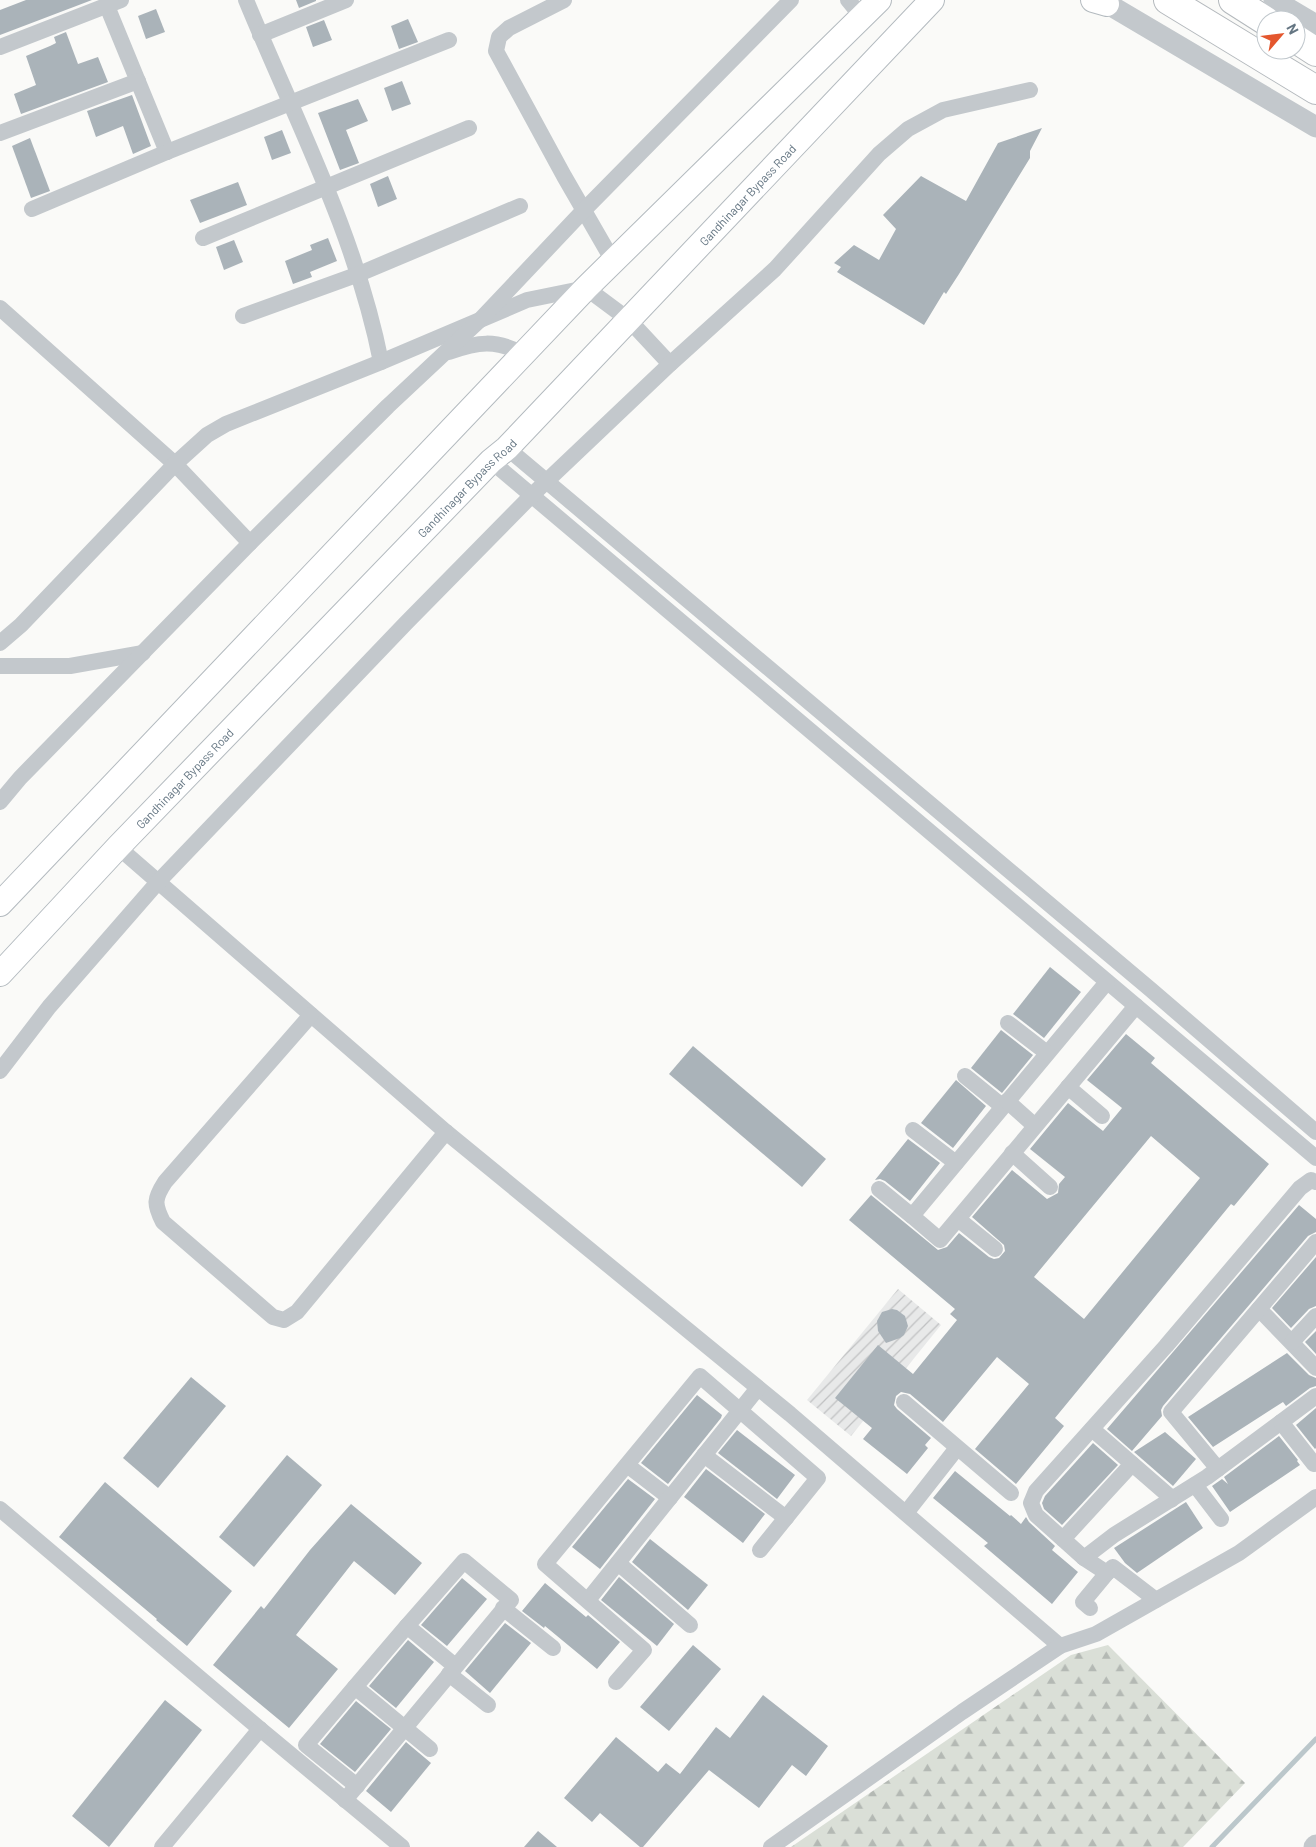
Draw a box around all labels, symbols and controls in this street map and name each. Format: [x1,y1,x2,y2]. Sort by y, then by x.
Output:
north arrow [1256,10,1306,60]
text: N [1283,21,1303,37]
street label: Gandhinagar Bypass Road [696,141,799,248]
street label: Gandhinagar Bypass Road [414,436,519,540]
street label: Gandhinagar Bypass Road [133,725,236,831]

